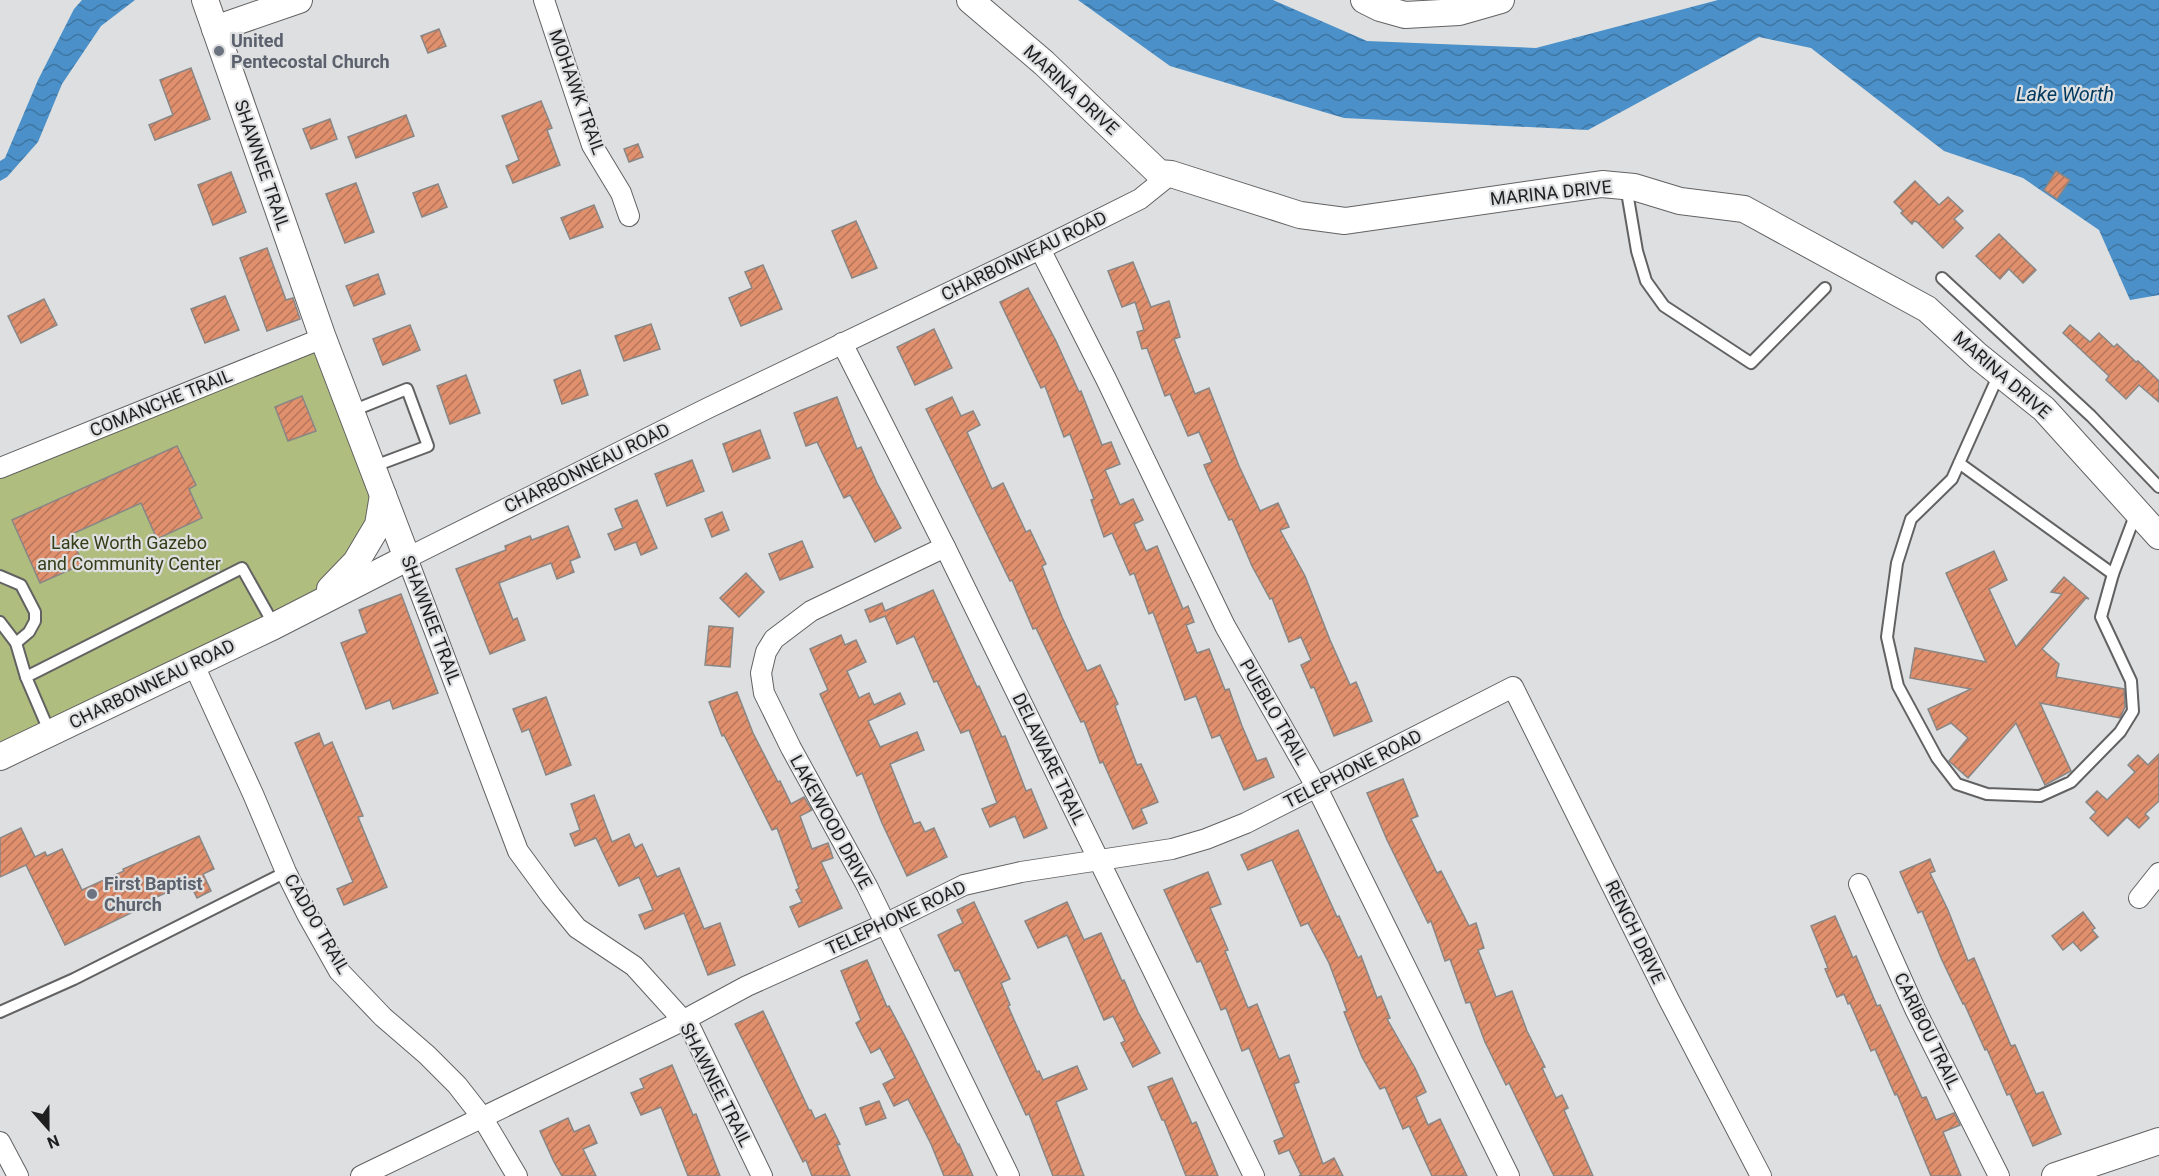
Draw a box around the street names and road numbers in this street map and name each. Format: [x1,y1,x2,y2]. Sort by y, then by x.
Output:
street label: MOHAWK TRAIL [545,26,610,158]
street label: MARINA DRIVE [1019,40,1123,139]
street label: SHAWNEE TRAIL [230,97,295,233]
street label: MARINA DRIVE [1489,176,1613,209]
street label: CHARBONNEAU ROAD [938,206,1110,305]
street label: MARINA DRIVE [1949,327,2055,423]
street label: COMANCHE TRAIL [87,364,235,441]
street label: CHARBONNEAU ROAD [501,418,673,517]
street label: SHAWNEE TRAIL [397,552,466,688]
street label: CHARBONNEAU ROAD [66,634,238,733]
street label: PUEBLO TRAIL [1236,655,1313,768]
street label: DELAWARE TRAIL [1008,689,1091,828]
street label: TELEPHONE ROAD [1280,725,1425,812]
street label: LAKEWOOD DRIVE [786,751,877,892]
street label: CADDO TRAIL [280,870,355,978]
street label: TELEPHONE ROAD [823,876,969,959]
street label: RENCH DRIVE [1601,877,1670,987]
street label: CARIBOU TRAIL [1890,969,1965,1093]
street label: SHAWNEE TRAIL [676,1019,757,1151]

